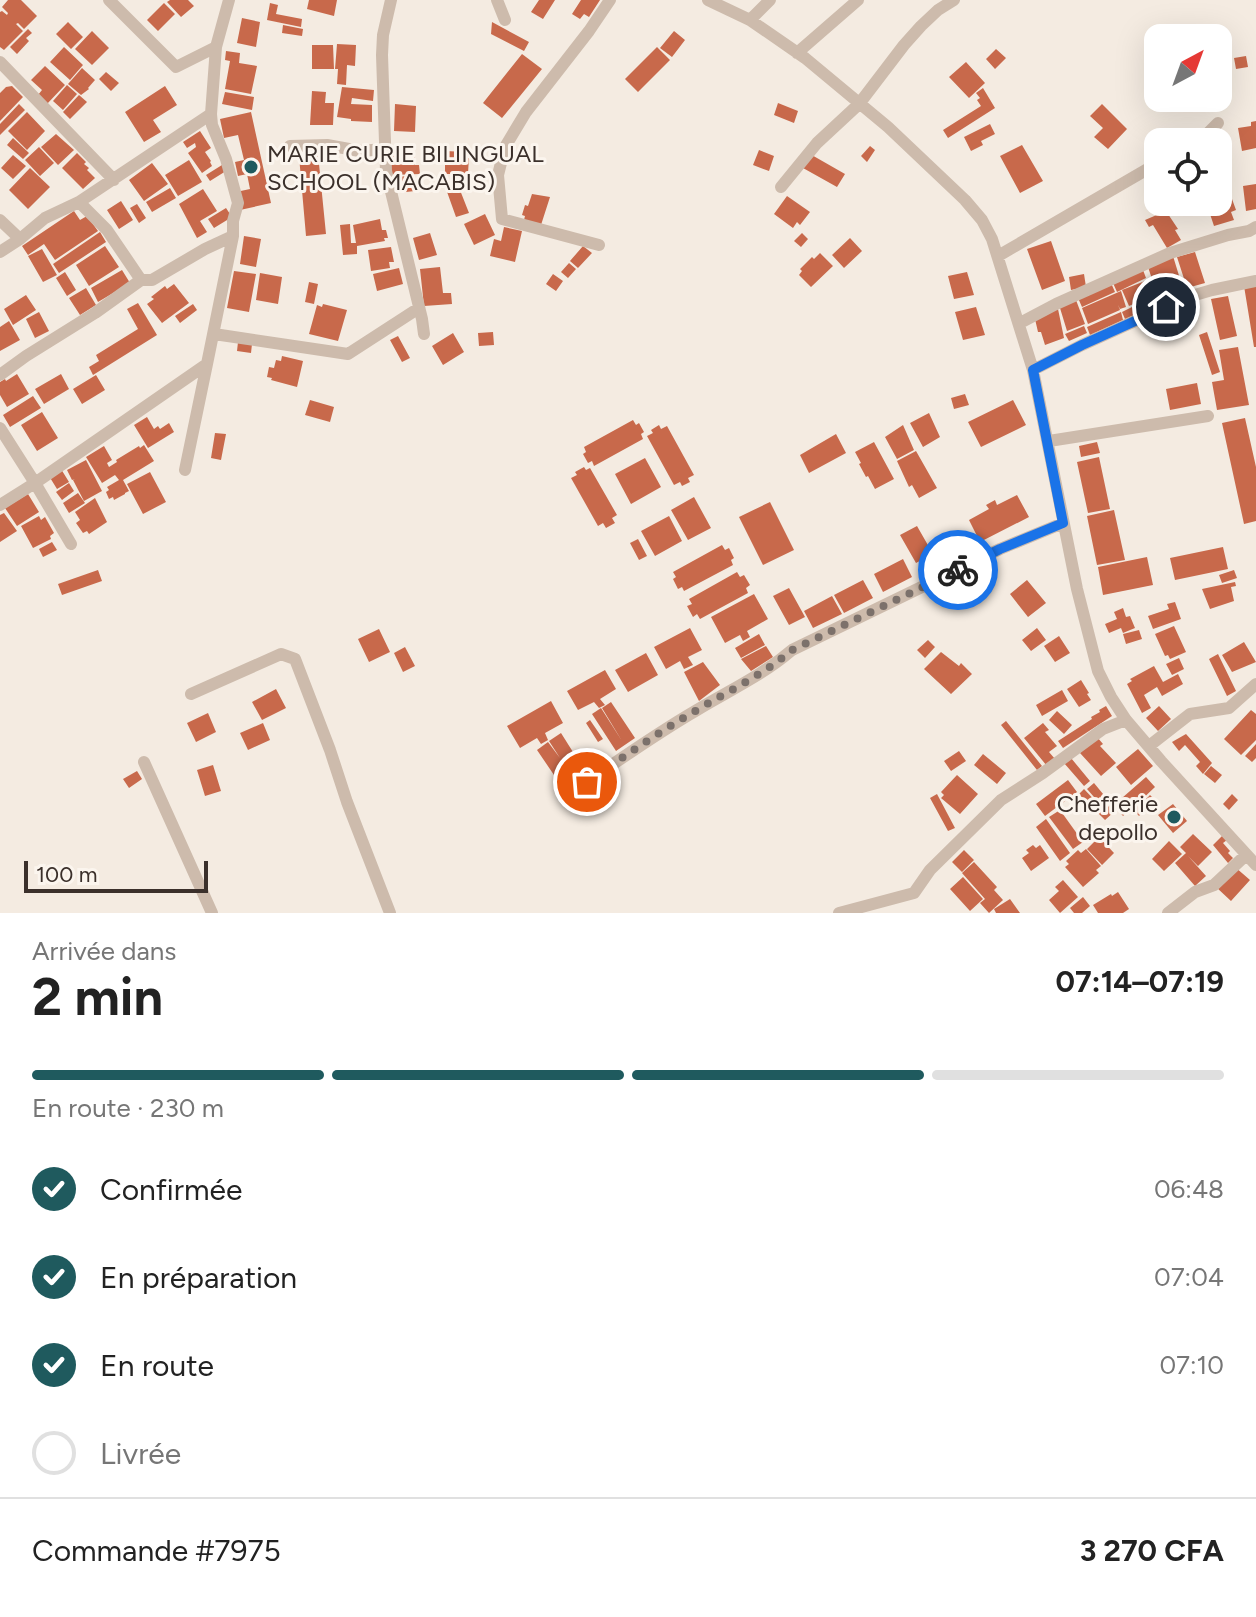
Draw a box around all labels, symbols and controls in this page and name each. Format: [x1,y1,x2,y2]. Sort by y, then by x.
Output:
north arrow [1144,24,1232,112]
map controls [1144,24,1232,216]
button: locate [1144,128,1232,216]
place label: MARIE CURIE BILINGUAL SCHOOL (MACABIS) [267,139,544,196]
marker: MARIE CURIE BILINGUAL SCHOOL (MACABIS) [242,158,260,176]
pin [1132,273,1200,341]
icon: home [1144,285,1188,329]
courier [918,530,998,610]
icon: bike [936,548,980,592]
pin [553,748,621,816]
icon: bag [565,760,609,804]
place label: Chefferie depollo [1057,789,1158,846]
marker: Chefferie depollo [1165,808,1183,826]
scale bar [24,857,208,893]
text: 100 m [36,861,97,888]
text: Arrivée dans [32,935,176,967]
text: 07:14–07:19 [1055,963,1224,1000]
text: 2 min [32,966,163,1028]
text: En route · 230 m [32,1092,224,1124]
icon: check [32,1167,76,1211]
text: Confirmée [100,1171,242,1208]
text: 06:48 [1154,1173,1224,1205]
icon: check [32,1255,76,1299]
text: En préparation [100,1259,297,1296]
text: 07:04 [1154,1261,1224,1293]
icon: check [32,1343,76,1387]
text: En route [100,1347,214,1384]
text: 07:10 [1159,1349,1224,1381]
text: Livrée [100,1435,181,1472]
text: Commande #7975 [32,1532,281,1569]
text: 3 270 CFA [1080,1532,1224,1569]

